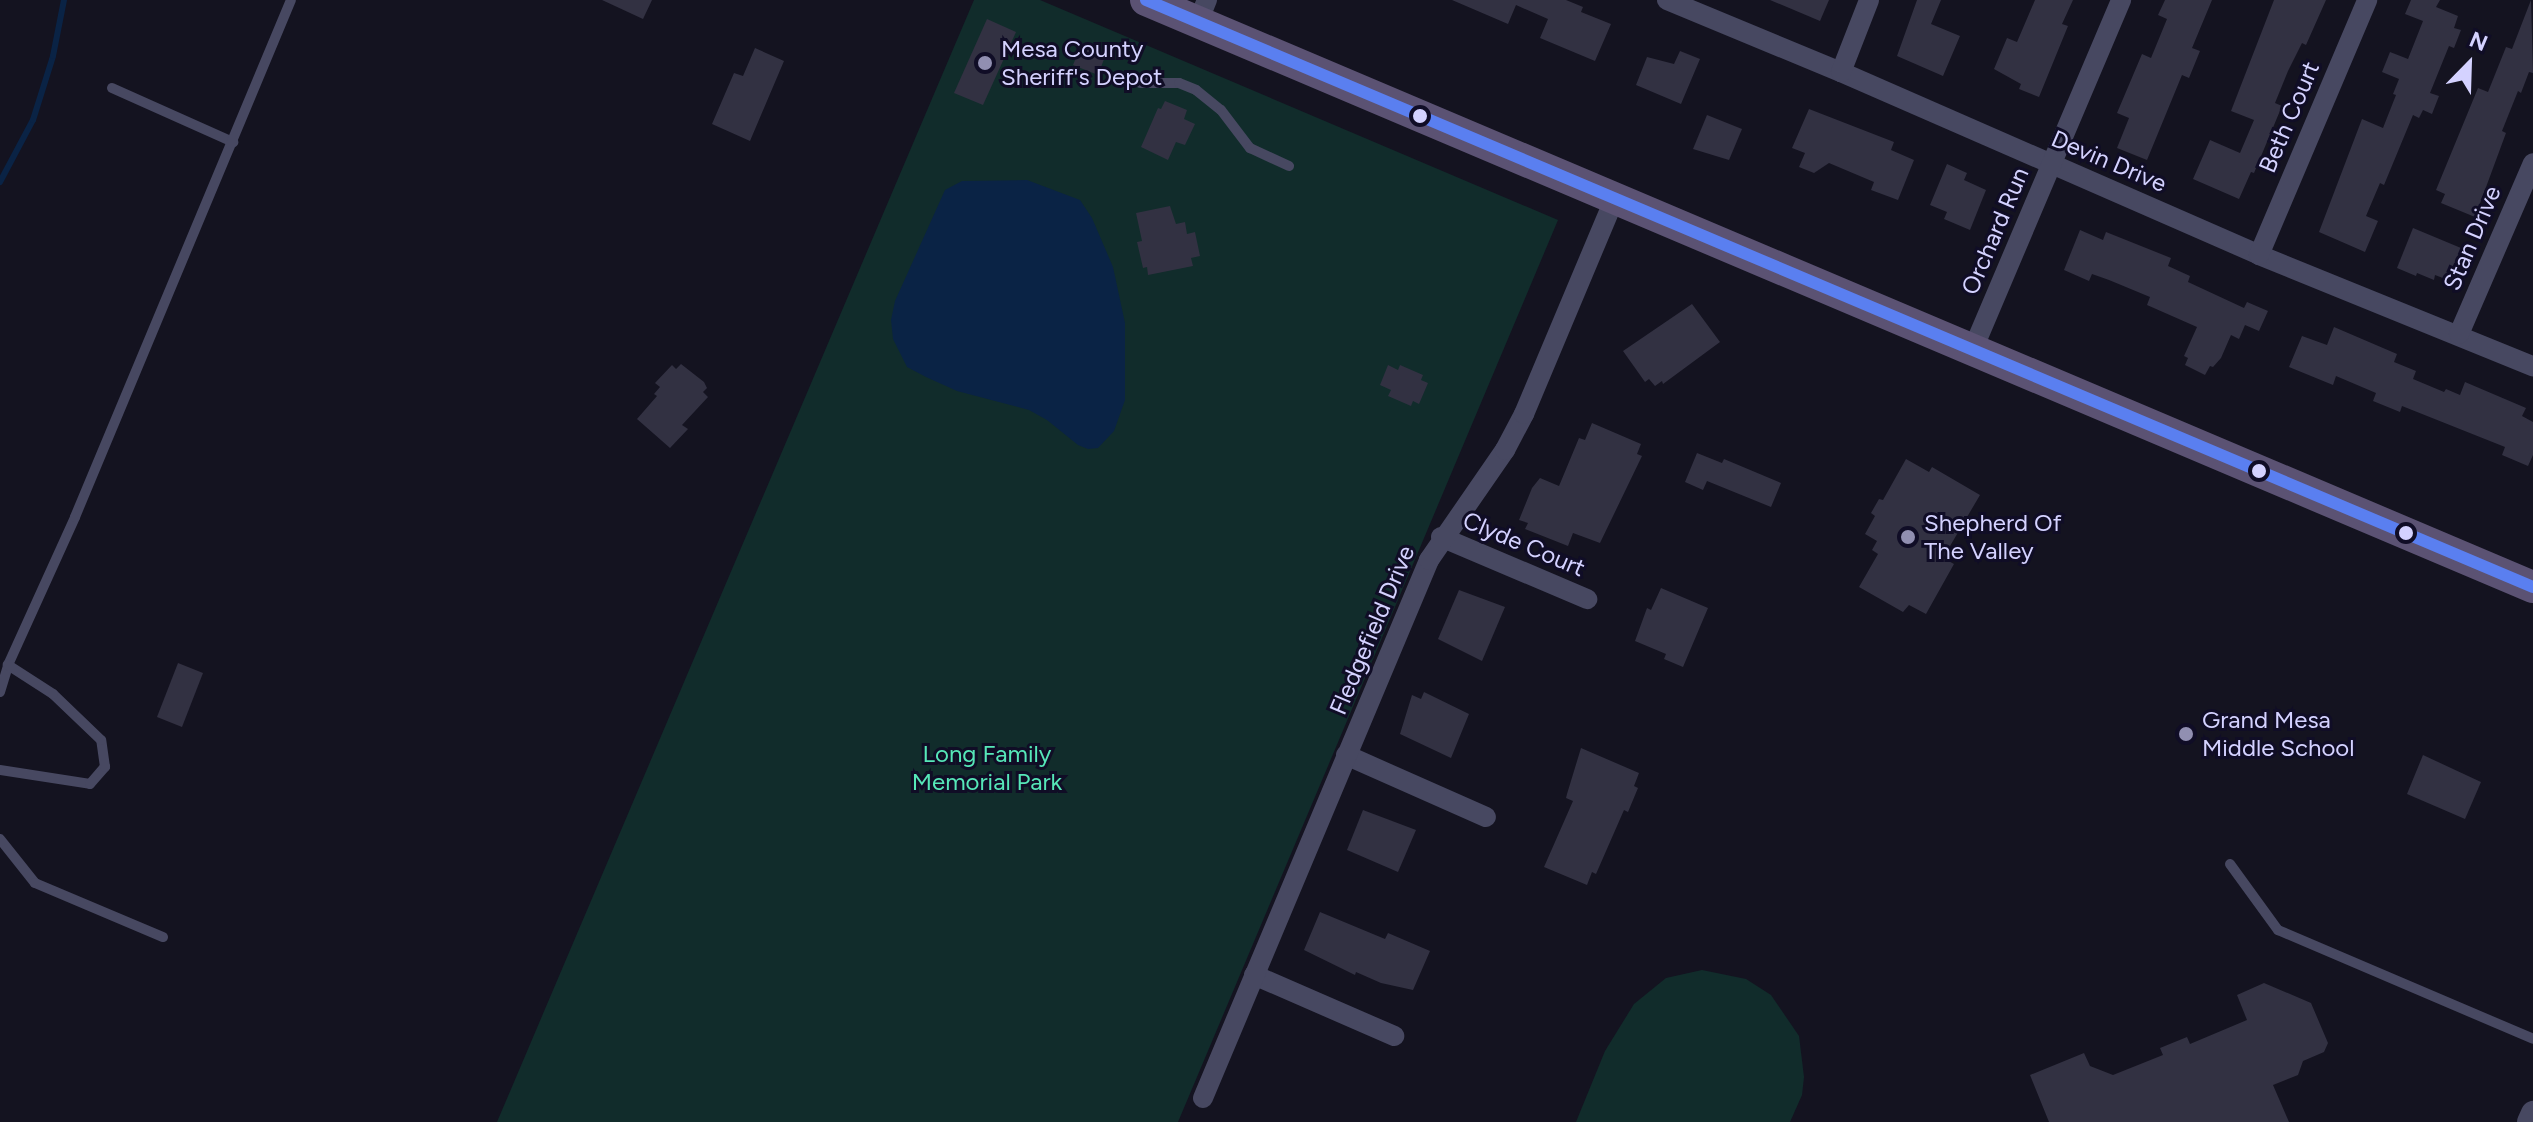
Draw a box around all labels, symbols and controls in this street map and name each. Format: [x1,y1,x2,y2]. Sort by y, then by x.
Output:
north arrow [2429,24,2509,104]
text: N [2465,26,2492,57]
place label: Mesa County Sheriff's Depot [1001,35,1162,91]
marker: Mesa County Sheriff's Depot [976,54,994,72]
street label: Beth Court [2253,57,2325,177]
unlabelled marker [1412,108,1428,124]
street label: Devin Drive [2047,124,2171,198]
street label: Orchard Run [1955,163,2035,299]
street label: Stan Drive [2437,181,2507,295]
unlabelled marker [2251,463,2267,479]
street label: Clyde Court [1459,505,1589,583]
place label: Shepherd Of The Valley [1924,509,2061,565]
unlabelled marker [2398,525,2414,541]
marker: Shepherd Of The Valley [1899,528,1917,546]
street label: Fledgefield Drive [1323,541,1421,719]
place label: Grand Mesa Middle School [2202,706,2355,762]
marker: Grand Mesa Middle School [2177,725,2195,743]
park label: Long Family Memorial Park [912,740,1062,796]

